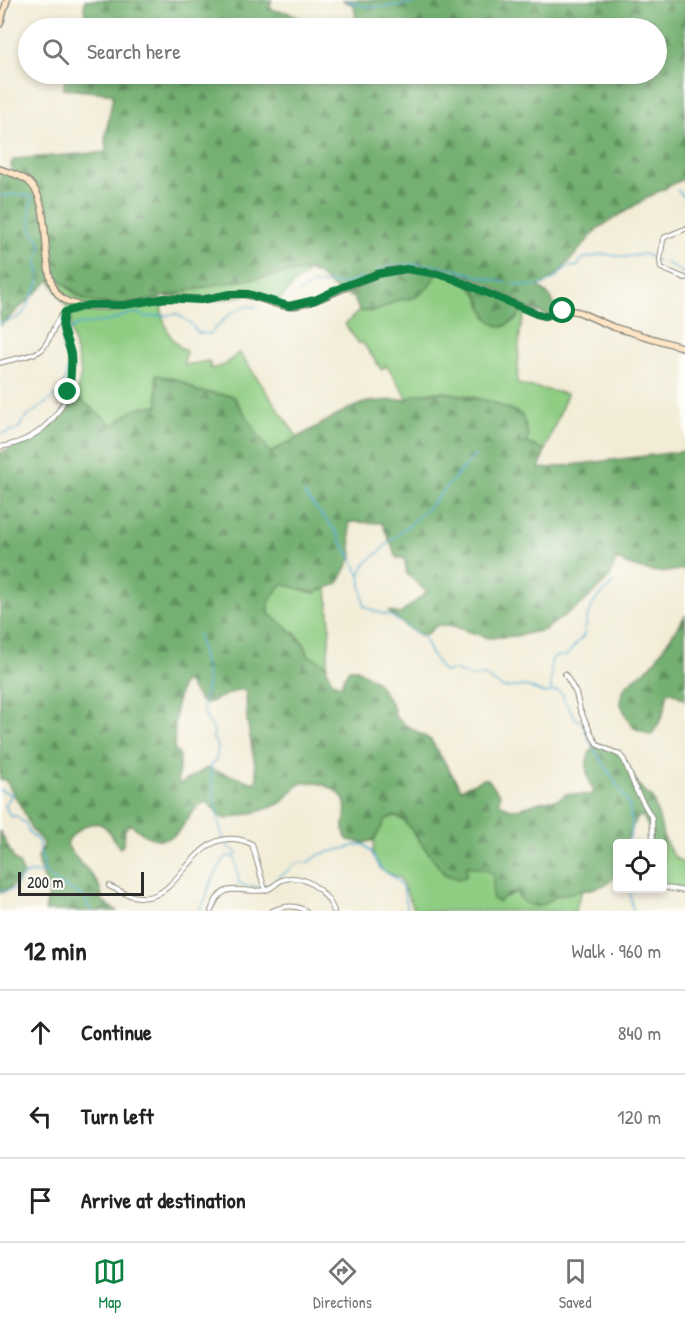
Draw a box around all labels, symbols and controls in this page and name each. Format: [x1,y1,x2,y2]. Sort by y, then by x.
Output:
search box [18,18,667,84]
icon: search [39,35,72,68]
text: Search here [87,36,181,66]
route start [549,297,575,323]
route end [54,378,80,404]
map controls [613,839,667,893]
button: locate [613,839,667,893]
scale bar [18,869,144,896]
text: 200 m [27,871,63,893]
text: 12 min [24,933,87,968]
text: Walk · 960 m [572,937,661,964]
icon: ahead [24,1016,57,1049]
text: Continue [81,1017,152,1047]
text: 840 m [618,1019,661,1046]
icon: left [24,1100,57,1133]
text: Turn left [81,1101,154,1131]
text: 120 m [617,1103,661,1130]
icon: arrive [24,1184,57,1217]
text: Arrive at destination [81,1185,246,1215]
tab: Map [93,1255,126,1313]
tab: Directions [313,1255,372,1313]
tab: Saved [559,1255,592,1313]

